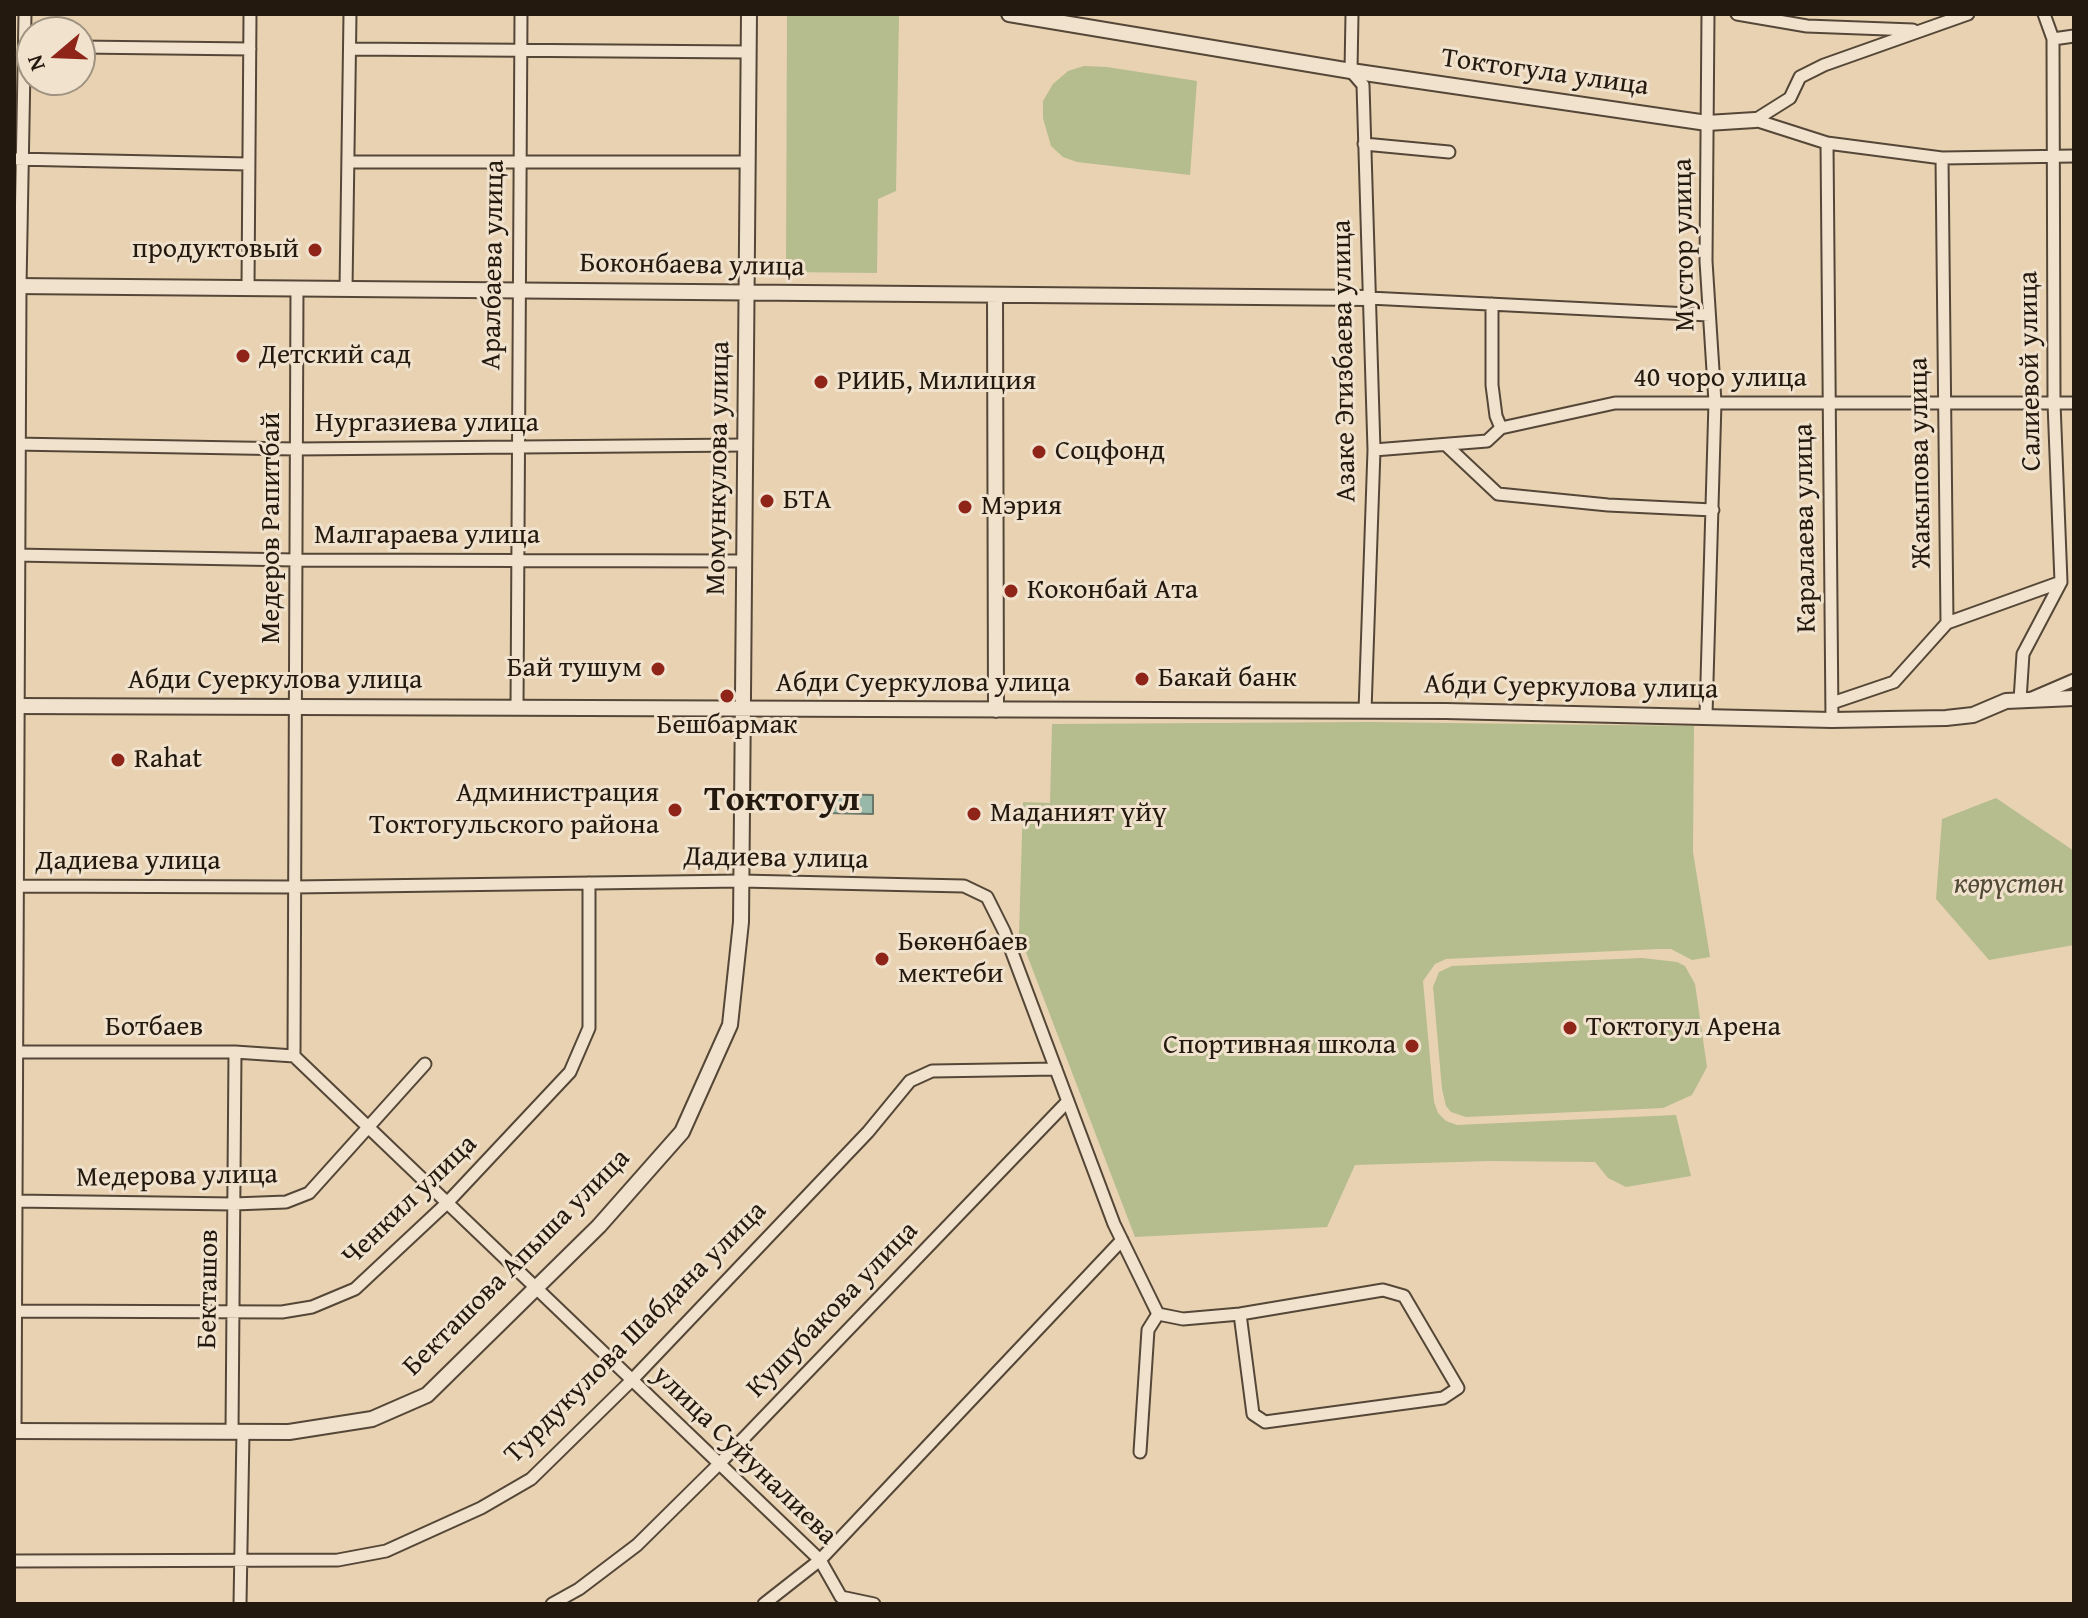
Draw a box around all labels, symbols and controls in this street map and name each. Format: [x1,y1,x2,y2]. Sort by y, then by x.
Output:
north arrow [16,16,96,96]
street label: Токтогула улица [1439,42,1651,104]
text: N [18,51,53,75]
street label: Мустор улица [1667,158,1703,332]
street label: Аралбаева улица [475,160,513,370]
street label: Азаке Эгизбаева улица [1326,219,1364,503]
place label: продуктовый [132,233,299,267]
marker: продуктовый [306,241,324,259]
street label: Боконбаева улица [579,247,805,285]
street label: Салиевой улица [2012,271,2050,471]
place label: Детский сад [259,339,411,373]
street label: Момункулова улица [700,341,738,595]
marker: Детский сад [234,347,252,365]
street label: Жакыпова улица [1902,357,1940,569]
street label: 40 чоро улица [1633,362,1807,396]
place label: РИИБ, Милиция [837,365,1036,399]
marker: РИИБ, Милиция [812,373,830,391]
street label: Нургазиева улица [315,407,539,441]
street label: Медеров Рапитбай [255,412,289,644]
street label: Каралаева улица [1787,423,1825,633]
place label: Соцфонд [1055,435,1165,469]
marker: Соцфонд [1030,443,1048,461]
place label: БТА [783,484,832,518]
place label: Мэрия [981,490,1062,524]
marker: БТА [758,492,776,510]
marker: Мэрия [956,498,974,516]
street label: Малгараева улица [314,519,540,553]
place label: Коконбай Ата [1027,574,1198,608]
marker: Коконбай Ата [1002,582,1020,600]
place label: Бай тушум [507,652,642,686]
marker: Бай тушум [649,660,667,678]
place label: Бакай банк [1158,662,1297,696]
street label: Абди Суеркулова улица [128,664,422,698]
street label: Абди Суеркулова улица [776,667,1070,701]
street label: Абди Суеркулова улица [1424,669,1718,707]
marker: Бакай банк [1133,670,1151,688]
marker: Бешбармак [718,687,736,705]
place label: Бешбармак [657,709,797,743]
place label: Rahat [134,743,202,777]
marker: Rahat [109,751,127,769]
place label: Администрация Токтогульского района [369,777,659,843]
district label: Токтогул [704,779,860,823]
place label: Маданият үйү [990,797,1167,831]
marker: Администрация Токтогульского района [666,801,684,819]
marker: Маданият үйү [965,805,983,823]
street label: Дадиева улица [683,841,869,877]
street label: Дадиева улица [36,845,220,879]
park label: көрүстөн [1954,868,2064,902]
place label: Бөкөнбаев мектеби [898,926,1028,992]
marker: Бөкөнбаев мектеби [873,950,891,968]
street label: Ботбаев [105,1011,203,1045]
place label: Токтогул Арена [1586,1011,1781,1045]
marker: Токтогул Арена [1561,1019,1579,1037]
place label: Спортивная школа [1163,1029,1396,1063]
marker: Спортивная школа [1403,1037,1421,1055]
street label: Ченкил улица [335,1128,485,1274]
street label: Бекташова Апыша улица [396,1142,638,1384]
street label: Медерова улица [76,1158,278,1196]
street label: Турдукулова Шабдана улица [498,1195,774,1471]
street label: Кушубакова улица [740,1215,926,1405]
street label: Бекташов [191,1229,227,1349]
street label: улица Суйуналиева [645,1359,843,1553]

